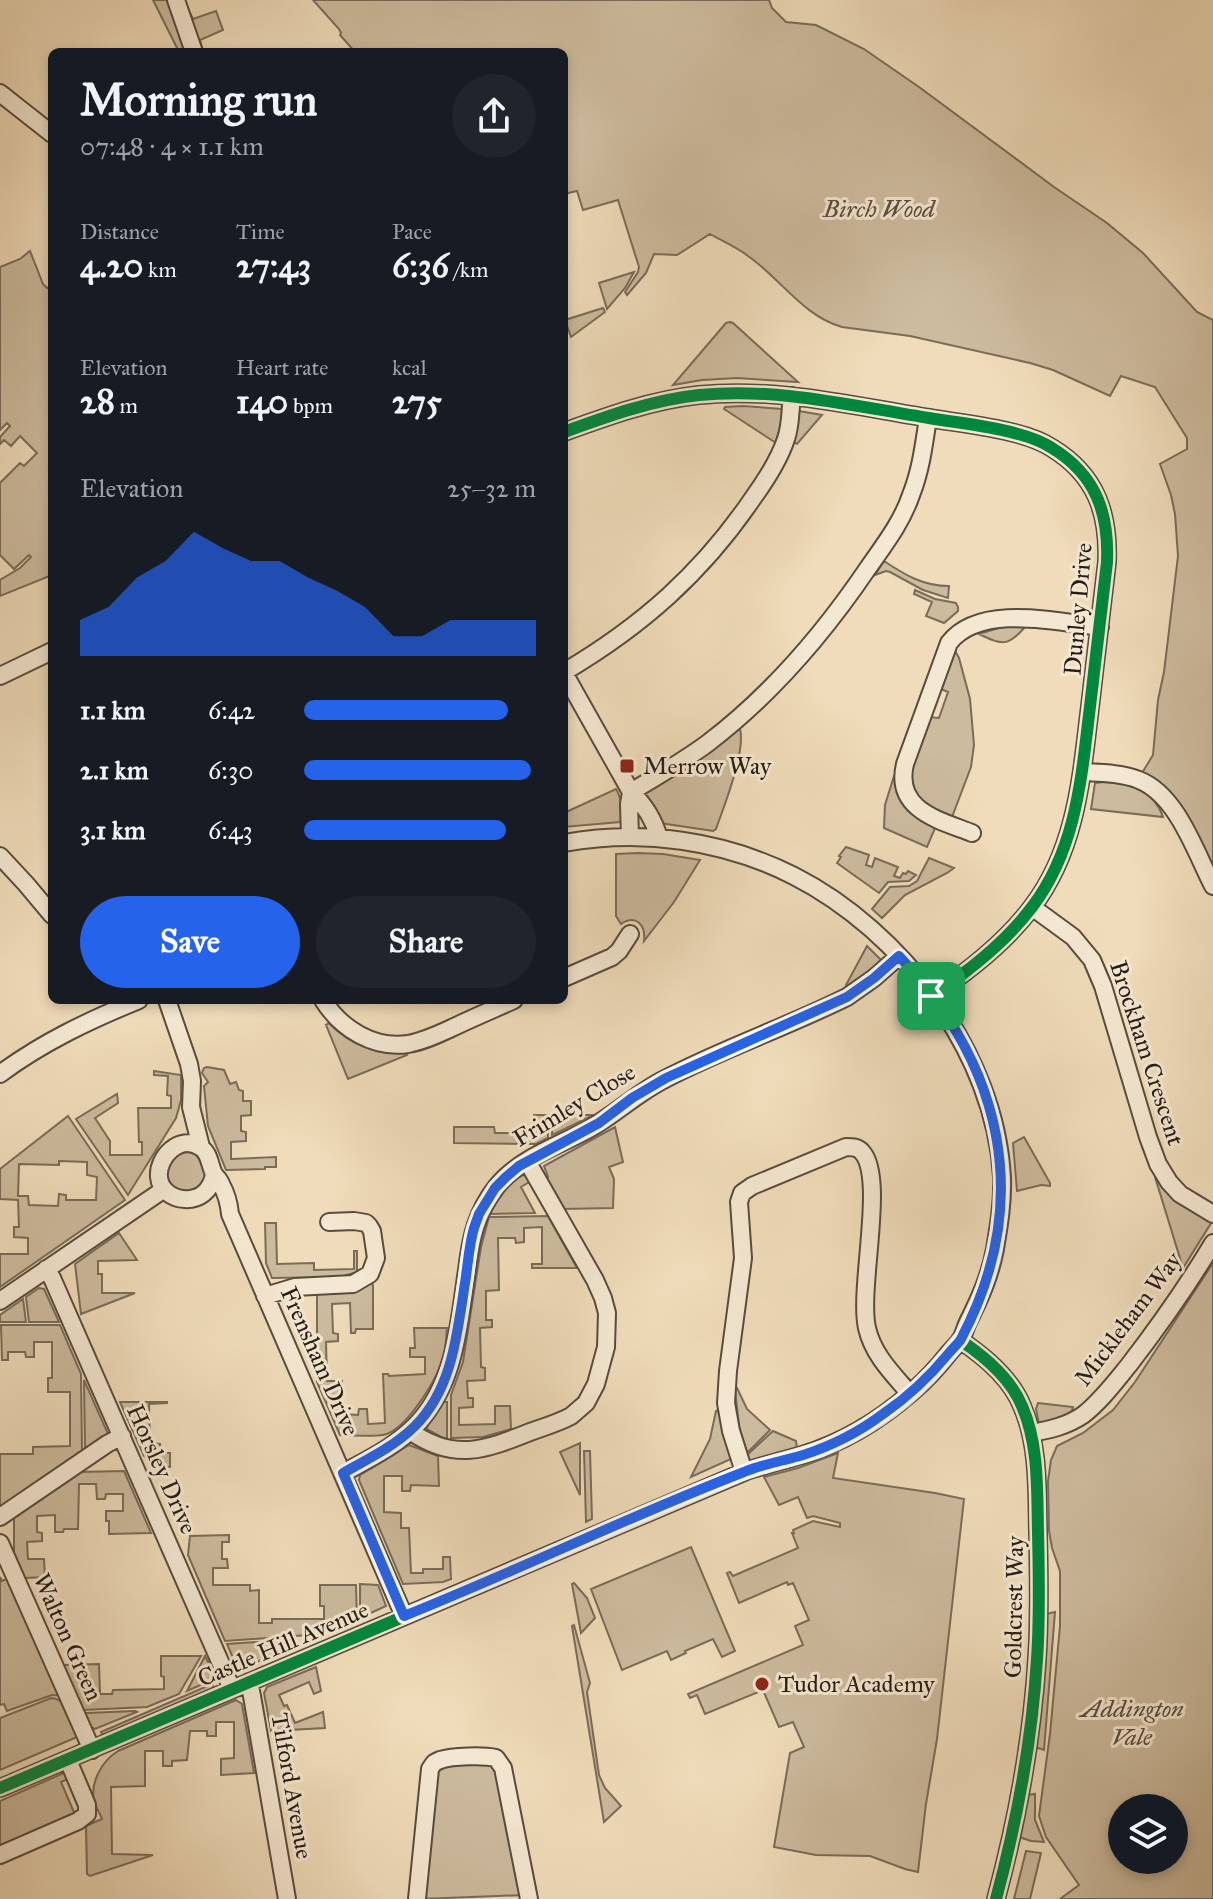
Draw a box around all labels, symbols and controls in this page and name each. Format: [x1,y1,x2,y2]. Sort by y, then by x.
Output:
text: Morning run [80,73,317,127]
button: share [452,74,536,158]
text: 07:48 · 4 × 1.1 km [80,130,264,162]
park label: Birch Wood [822,194,936,224]
text: Distance [80,218,159,245]
text: Time [236,218,285,245]
text: Pace [392,218,432,245]
text: 4.20 [80,245,143,286]
text: 27:43 [236,245,311,286]
text: 6:36 [392,245,449,286]
text: km [143,256,177,283]
text: /km [449,256,488,283]
text: Elevation [80,354,167,381]
text: Heart rate [236,354,329,381]
text: kcal [392,354,427,381]
text: 28 [80,381,115,422]
text: 140 [236,381,288,422]
text: 275 [392,381,442,422]
text: m [115,392,138,419]
text: bpm [288,392,333,419]
text: Elevation [80,472,183,504]
text: 25–32 m [447,472,536,504]
street label: Dunley Drive [1057,542,1099,676]
text: 1.1 km [80,694,145,726]
text: 6:42 [208,694,255,726]
place label: Merrow Way [643,751,772,781]
text: 2.1 km [80,754,149,786]
text: 6:30 [208,754,253,786]
marker: Merrow Way [618,757,636,775]
text: 3.1 km [80,814,146,846]
text: 6:43 [208,814,253,846]
button: Save [80,896,300,988]
button: Share [316,896,536,988]
street label: Brockham Crescent [1103,957,1191,1150]
pin [897,962,965,1030]
icon: arrive [909,974,953,1018]
street label: Frimley Close [507,1057,641,1153]
street label: Mickleham Way [1068,1245,1189,1392]
street label: Frensham Drive [274,1282,366,1440]
street label: Horsley Drive [120,1400,204,1538]
street label: Goldcrest Way [998,1535,1030,1678]
street label: Walton Green [27,1569,109,1705]
street label: Castle Hill Avenue [193,1594,373,1694]
place label: Tudor Academy [778,1669,935,1699]
marker: Tudor Academy [753,1675,771,1693]
park label: Addington Vale [1077,1694,1184,1752]
street label: Tilford Avenue [264,1711,320,1861]
map controls [1108,1794,1188,1874]
button: layers [1108,1794,1188,1874]

